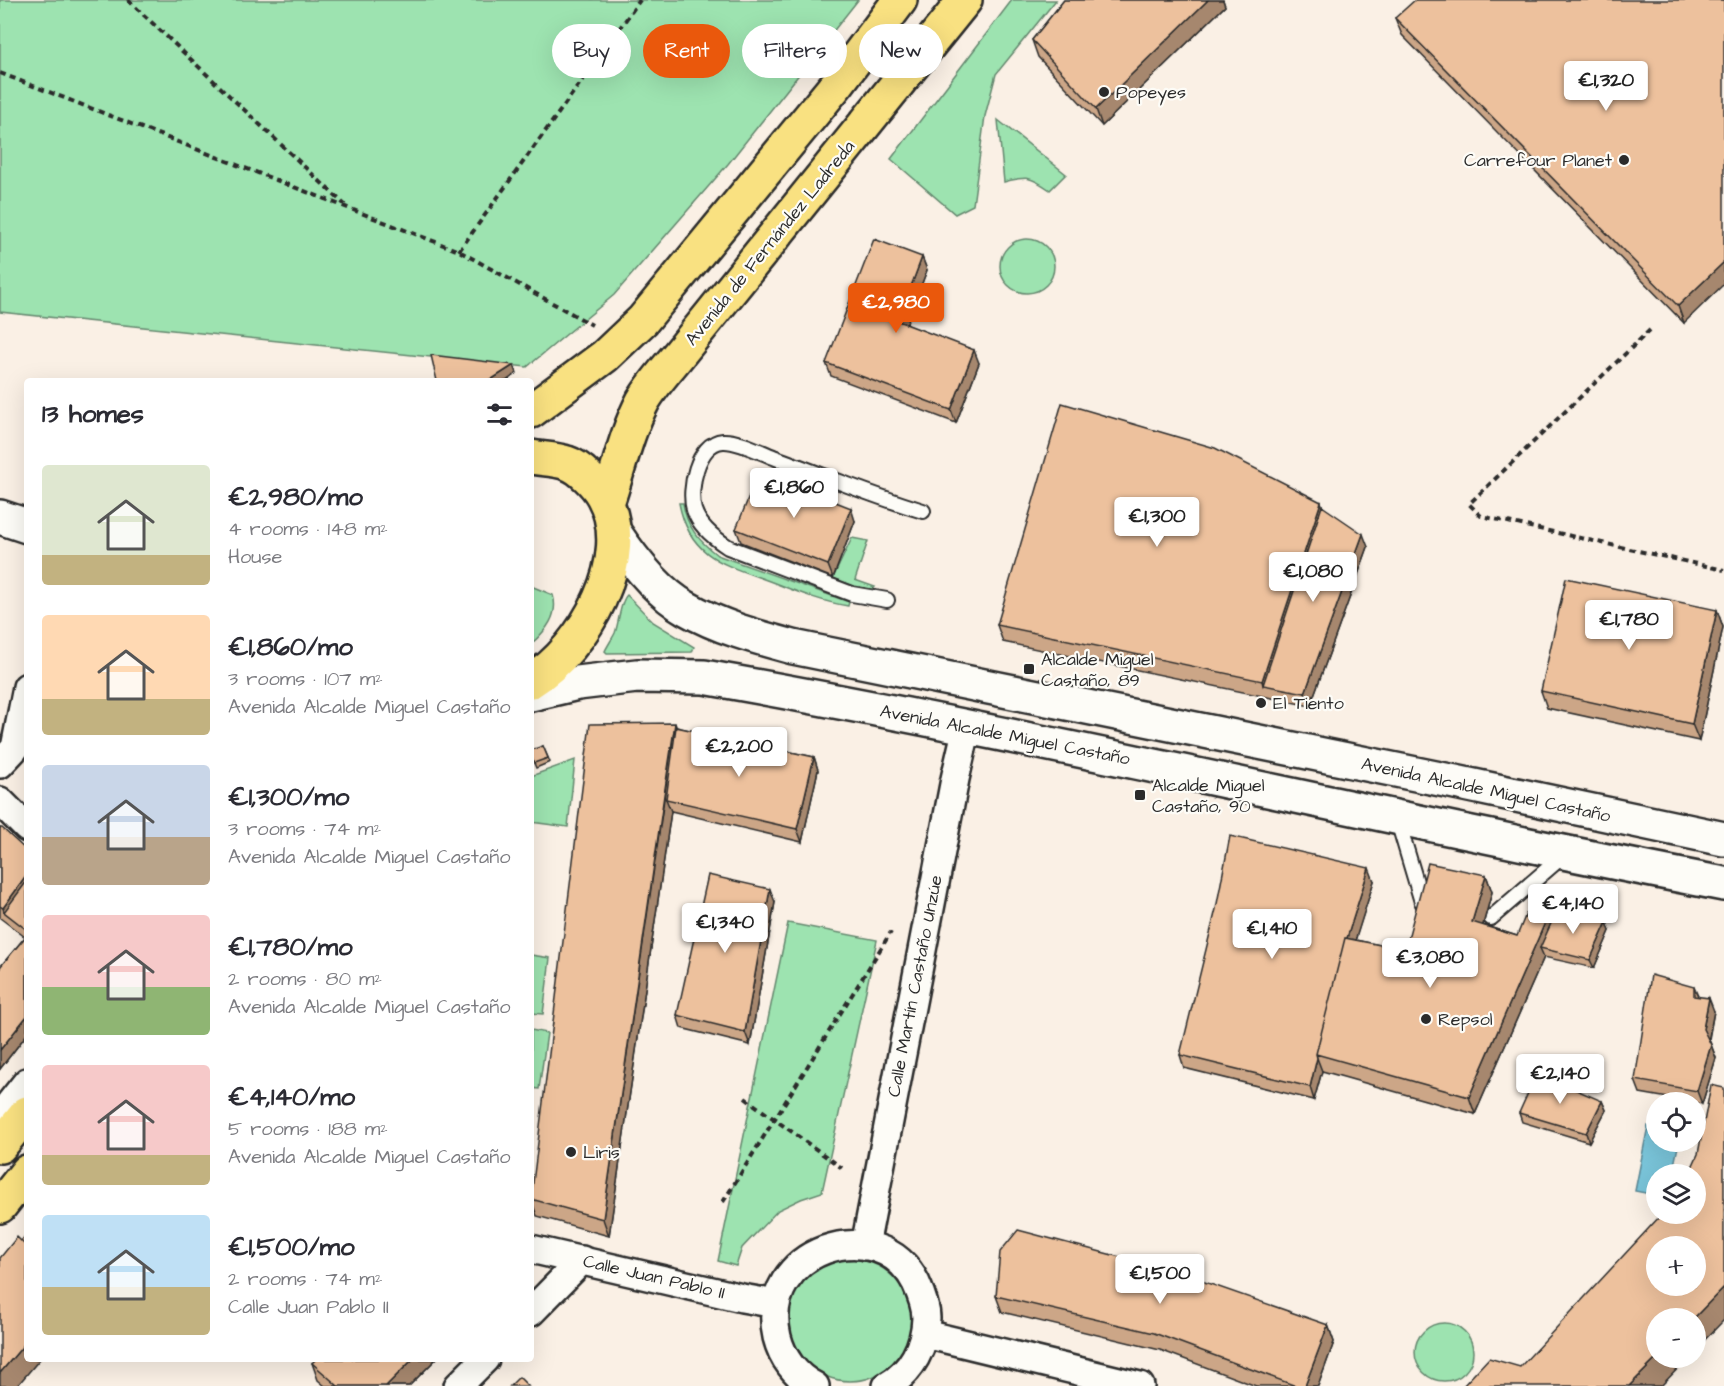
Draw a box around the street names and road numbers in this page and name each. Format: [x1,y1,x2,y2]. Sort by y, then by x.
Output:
street label: Avenida de Fernández Ladreda [679,135,861,351]
street label: Avenida Alcalde Miguel Castaño [878,698,1132,772]
street label: Avenida Alcalde Miguel Castaño [1359,751,1613,830]
street label: Calle Martín Castaño Unzúe [881,873,949,1099]
street label: Calle Juan Pablo II [581,1249,727,1305]

